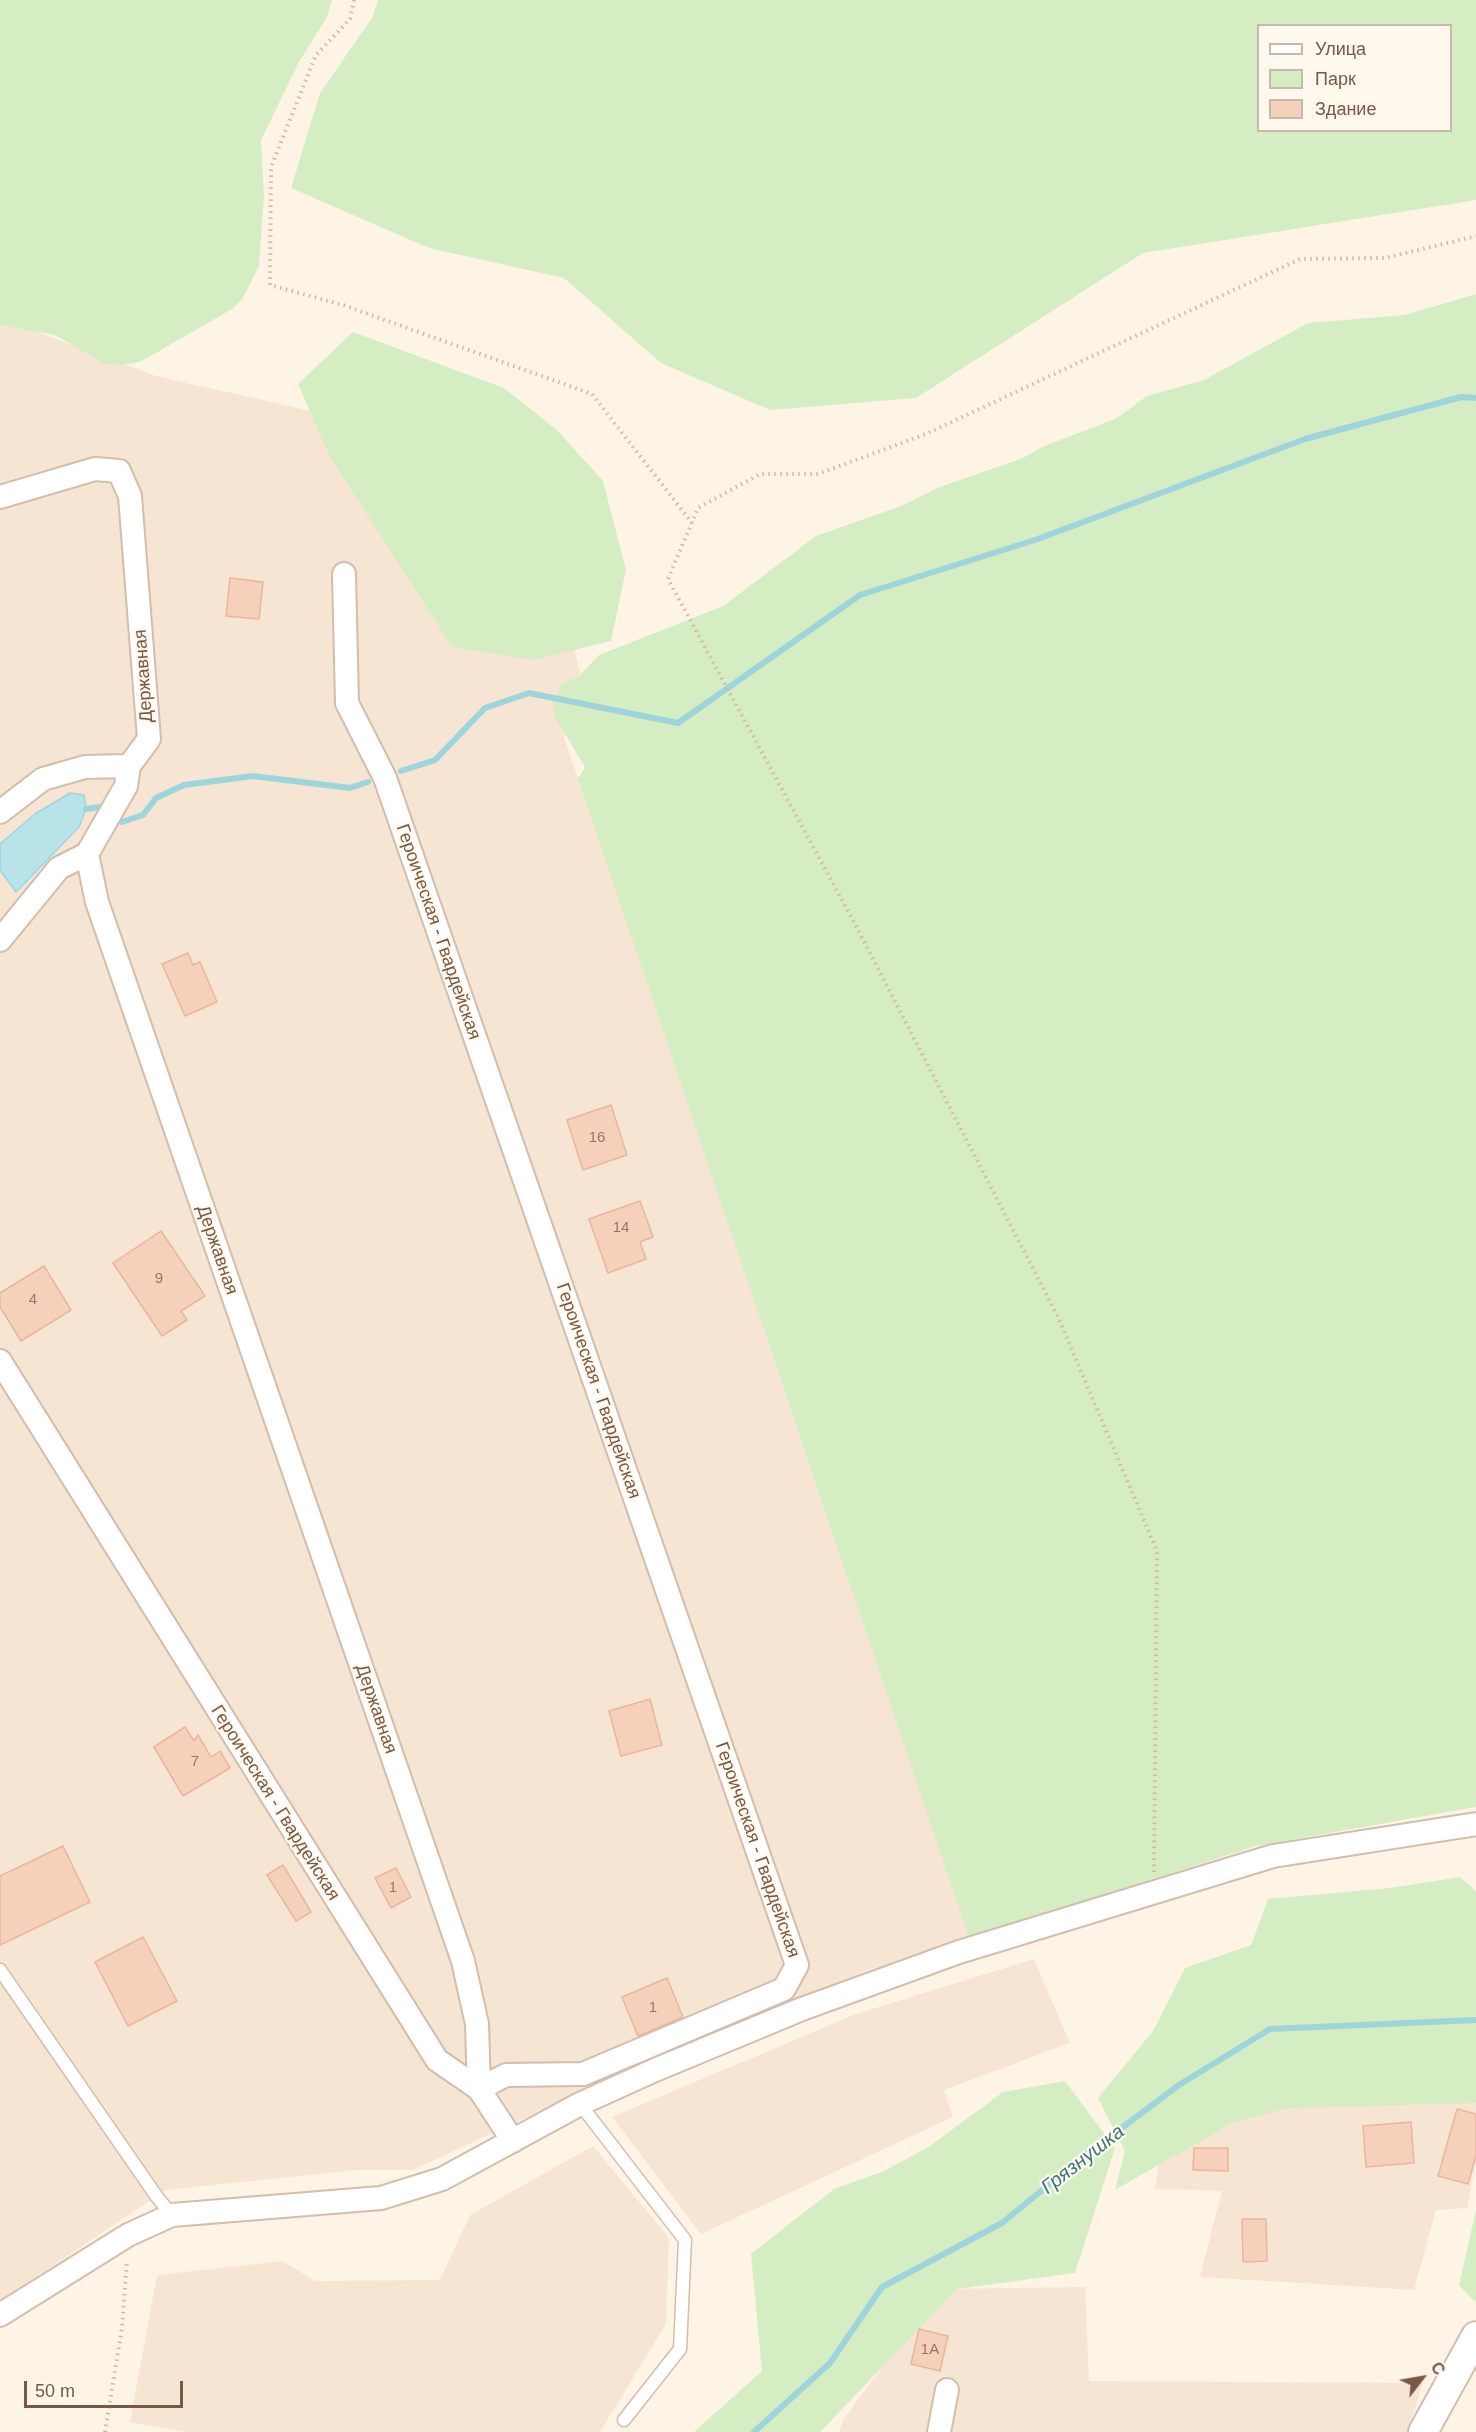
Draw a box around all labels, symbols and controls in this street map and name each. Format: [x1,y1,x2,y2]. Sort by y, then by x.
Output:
legend [1257,24,1452,132]
text: Улица [1315,39,1366,59]
text: Парк [1315,69,1356,89]
text: Здание [1315,99,1376,119]
street label: Державная [130,629,158,723]
street label: Героическая - Гвардейская [391,821,485,1043]
house number: 16 [589,1129,605,1147]
street label: Державная [192,1202,242,1298]
house number: 14 [613,1219,629,1237]
house number: 9 [155,1270,163,1288]
street label: Героическая - Гвардейская [551,1280,645,1502]
house number: 4 [29,1291,37,1309]
street label: Державная [351,1661,401,1757]
street label: Героическая - Гвардейская [206,1701,344,1905]
street label: Героическая - Гвардейская [710,1739,804,1961]
house number: 7 [191,1753,199,1771]
house number: 1 [389,1879,397,1897]
house number: 1 [649,1999,657,2017]
water label: Грязнушка [1037,2120,1129,2200]
house number: 1А [921,2341,939,2359]
north arrow [1392,2348,1452,2408]
text: С [1428,2359,1448,2378]
scale bar [27,2369,186,2407]
text: 50 m [35,2381,75,2401]

